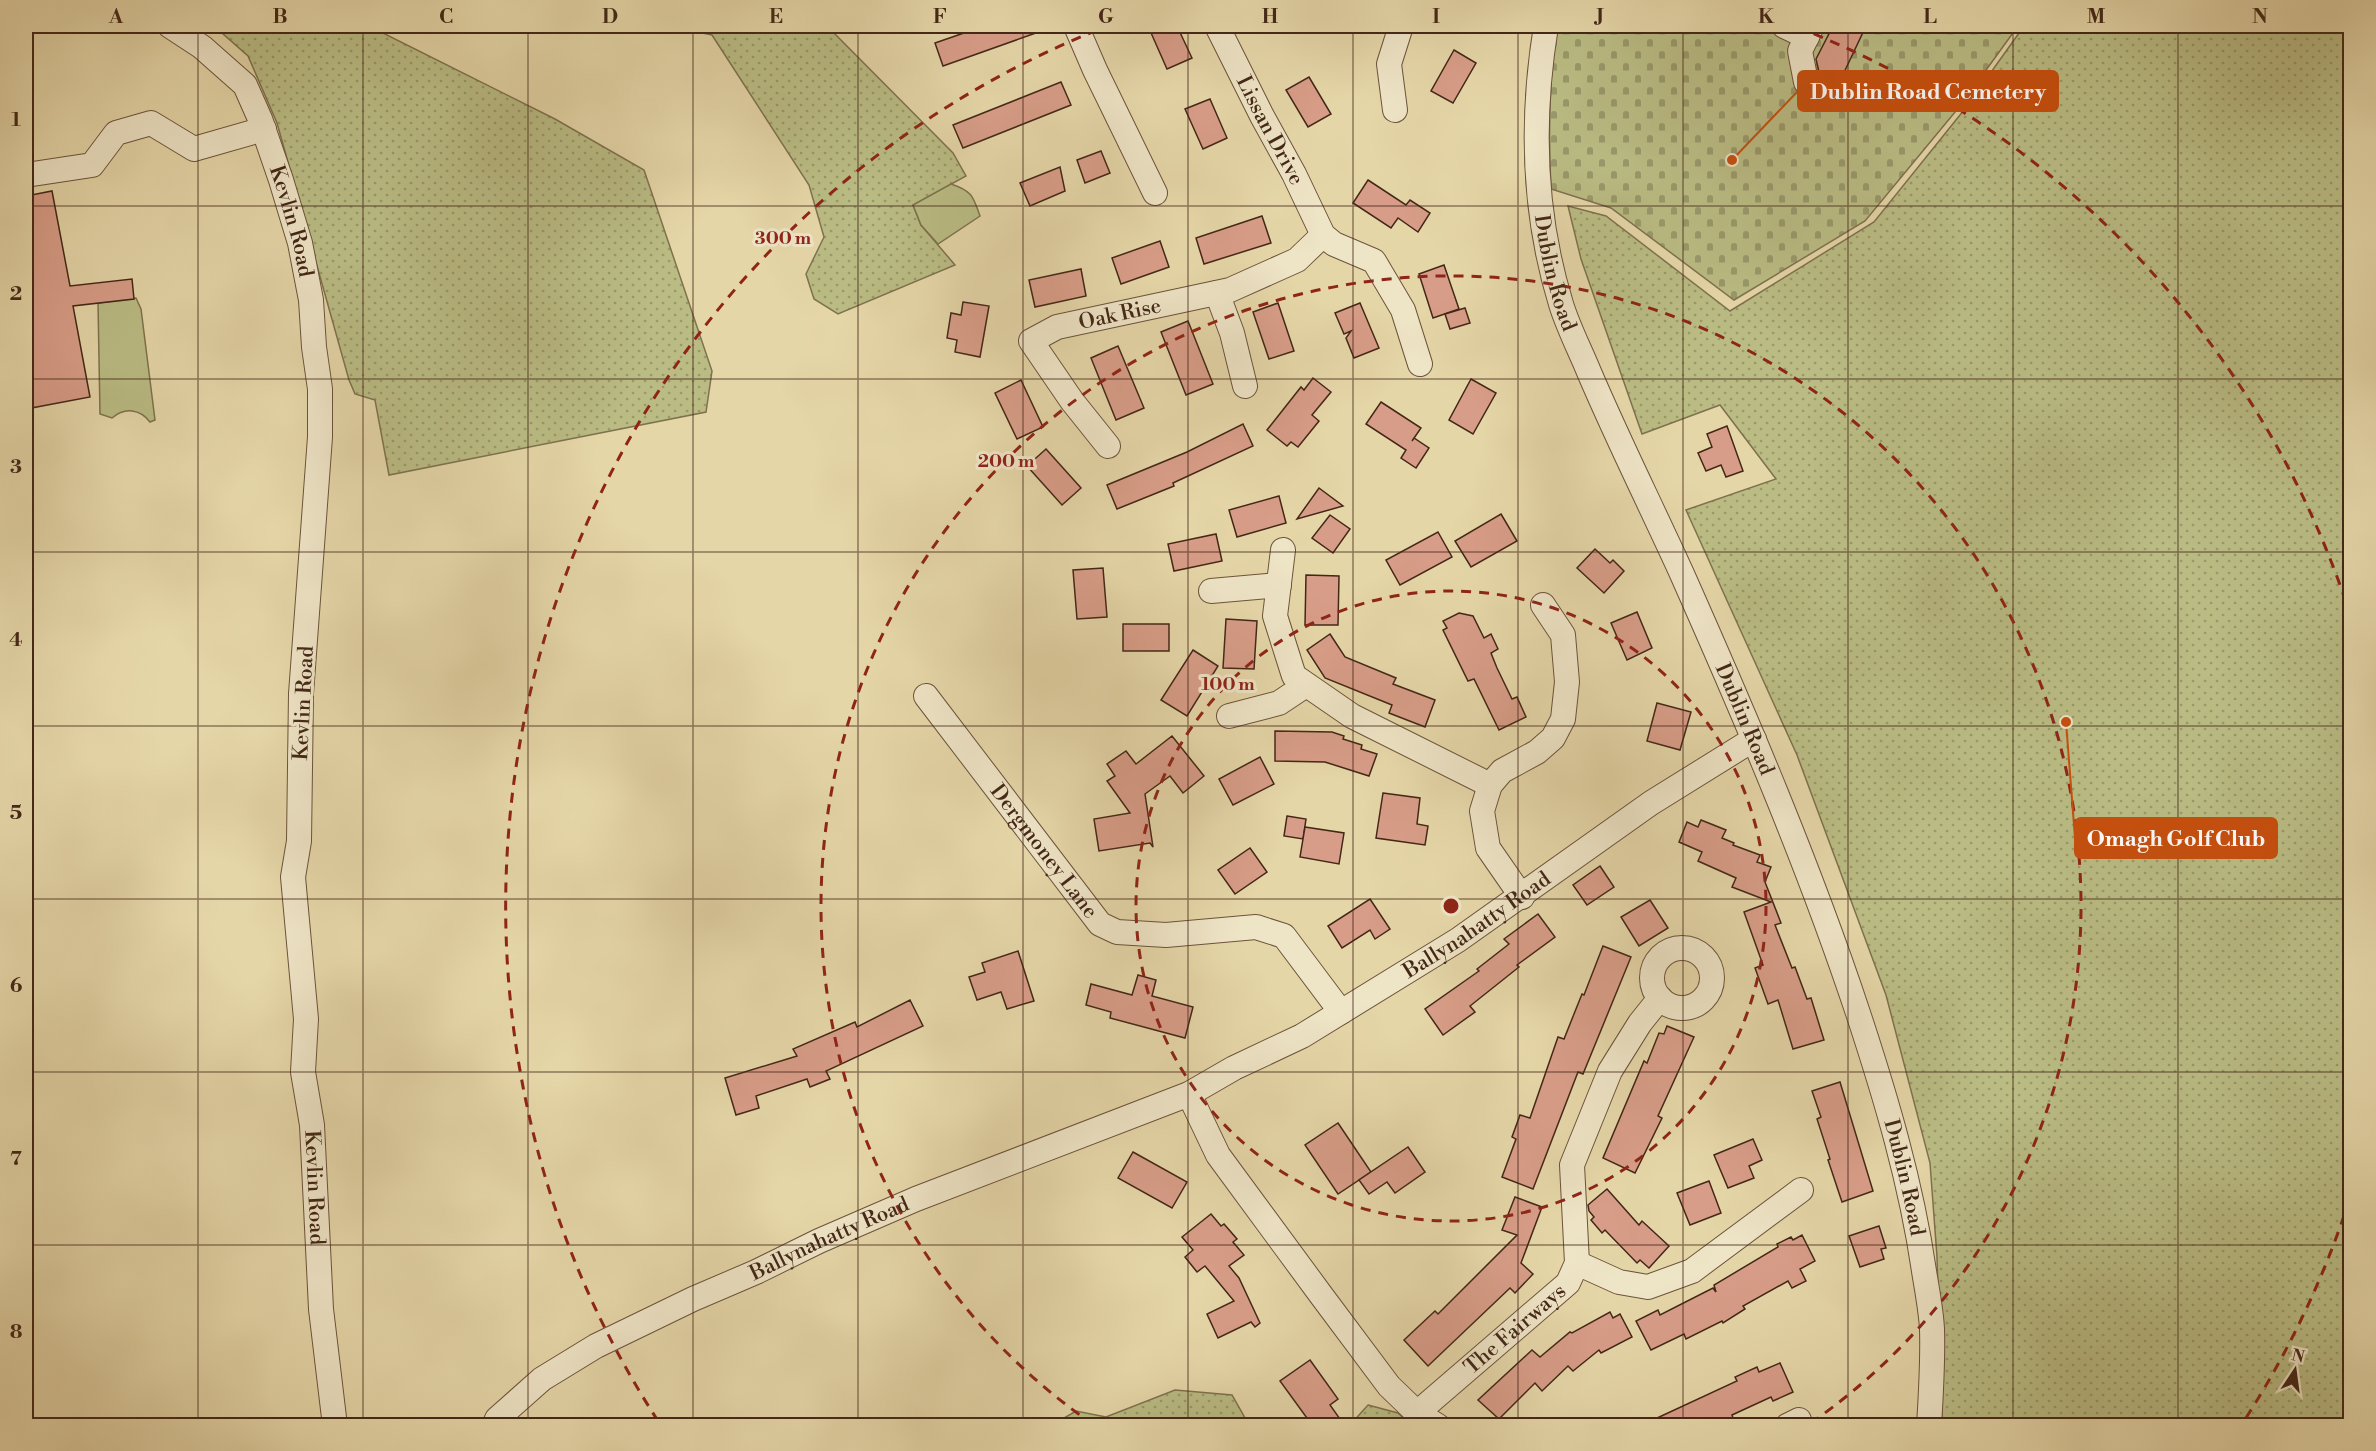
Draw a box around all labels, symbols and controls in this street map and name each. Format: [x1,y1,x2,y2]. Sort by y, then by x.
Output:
text: A [108,5,124,30]
text: B [272,5,288,30]
text: C [439,5,453,30]
text: D [602,5,618,30]
text: E [769,5,783,30]
text: F [933,5,947,30]
text: G [1098,5,1114,30]
text: H [1262,5,1279,30]
text: I [1432,5,1440,30]
text: J [1593,5,1604,30]
text: K [1758,5,1775,30]
text: L [1923,5,1937,30]
text: M [2087,5,2106,30]
text: N [2252,5,2268,30]
callout: Dublin Road Cemetery [1798,71,2058,111]
street label: Lissan Drive [1230,72,1309,189]
text: Dublin Road Cemetery [1810,79,2047,106]
text: 1 [11,108,21,133]
street label: Kevlin Road [263,162,318,279]
street label: Dublin Road [1528,213,1582,335]
text: 300 m [755,227,812,250]
text: 2 [10,282,22,307]
street label: Oak Rise [1076,293,1164,336]
text: 200 m [978,450,1035,473]
text: 3 [10,455,22,480]
text: 4 [9,628,23,653]
street label: Kevlin Road [288,645,320,761]
street label: Dublin Road [1709,660,1779,779]
text: 100 m [1201,673,1255,696]
street label: Dergmoney Lane [984,779,1103,924]
text: 5 [10,801,22,826]
callout: Omagh Golf Club [2075,818,2277,858]
text: Omagh Golf Club [2087,826,2265,853]
street label: Ballynahatty Road [1398,866,1556,985]
centre of rings [1441,896,1461,916]
text: 6 [10,974,23,999]
street label: Dublin Road [1877,1116,1930,1238]
street label: Kevlin Road [298,1130,330,1246]
text: 7 [10,1147,22,1172]
street label: Ballynahatty Road [745,1192,913,1288]
street label: The Fairways [1459,1279,1572,1381]
text: 8 [10,1320,23,1345]
north arrow [2265,1340,2325,1400]
text: N [2290,1345,2307,1368]

